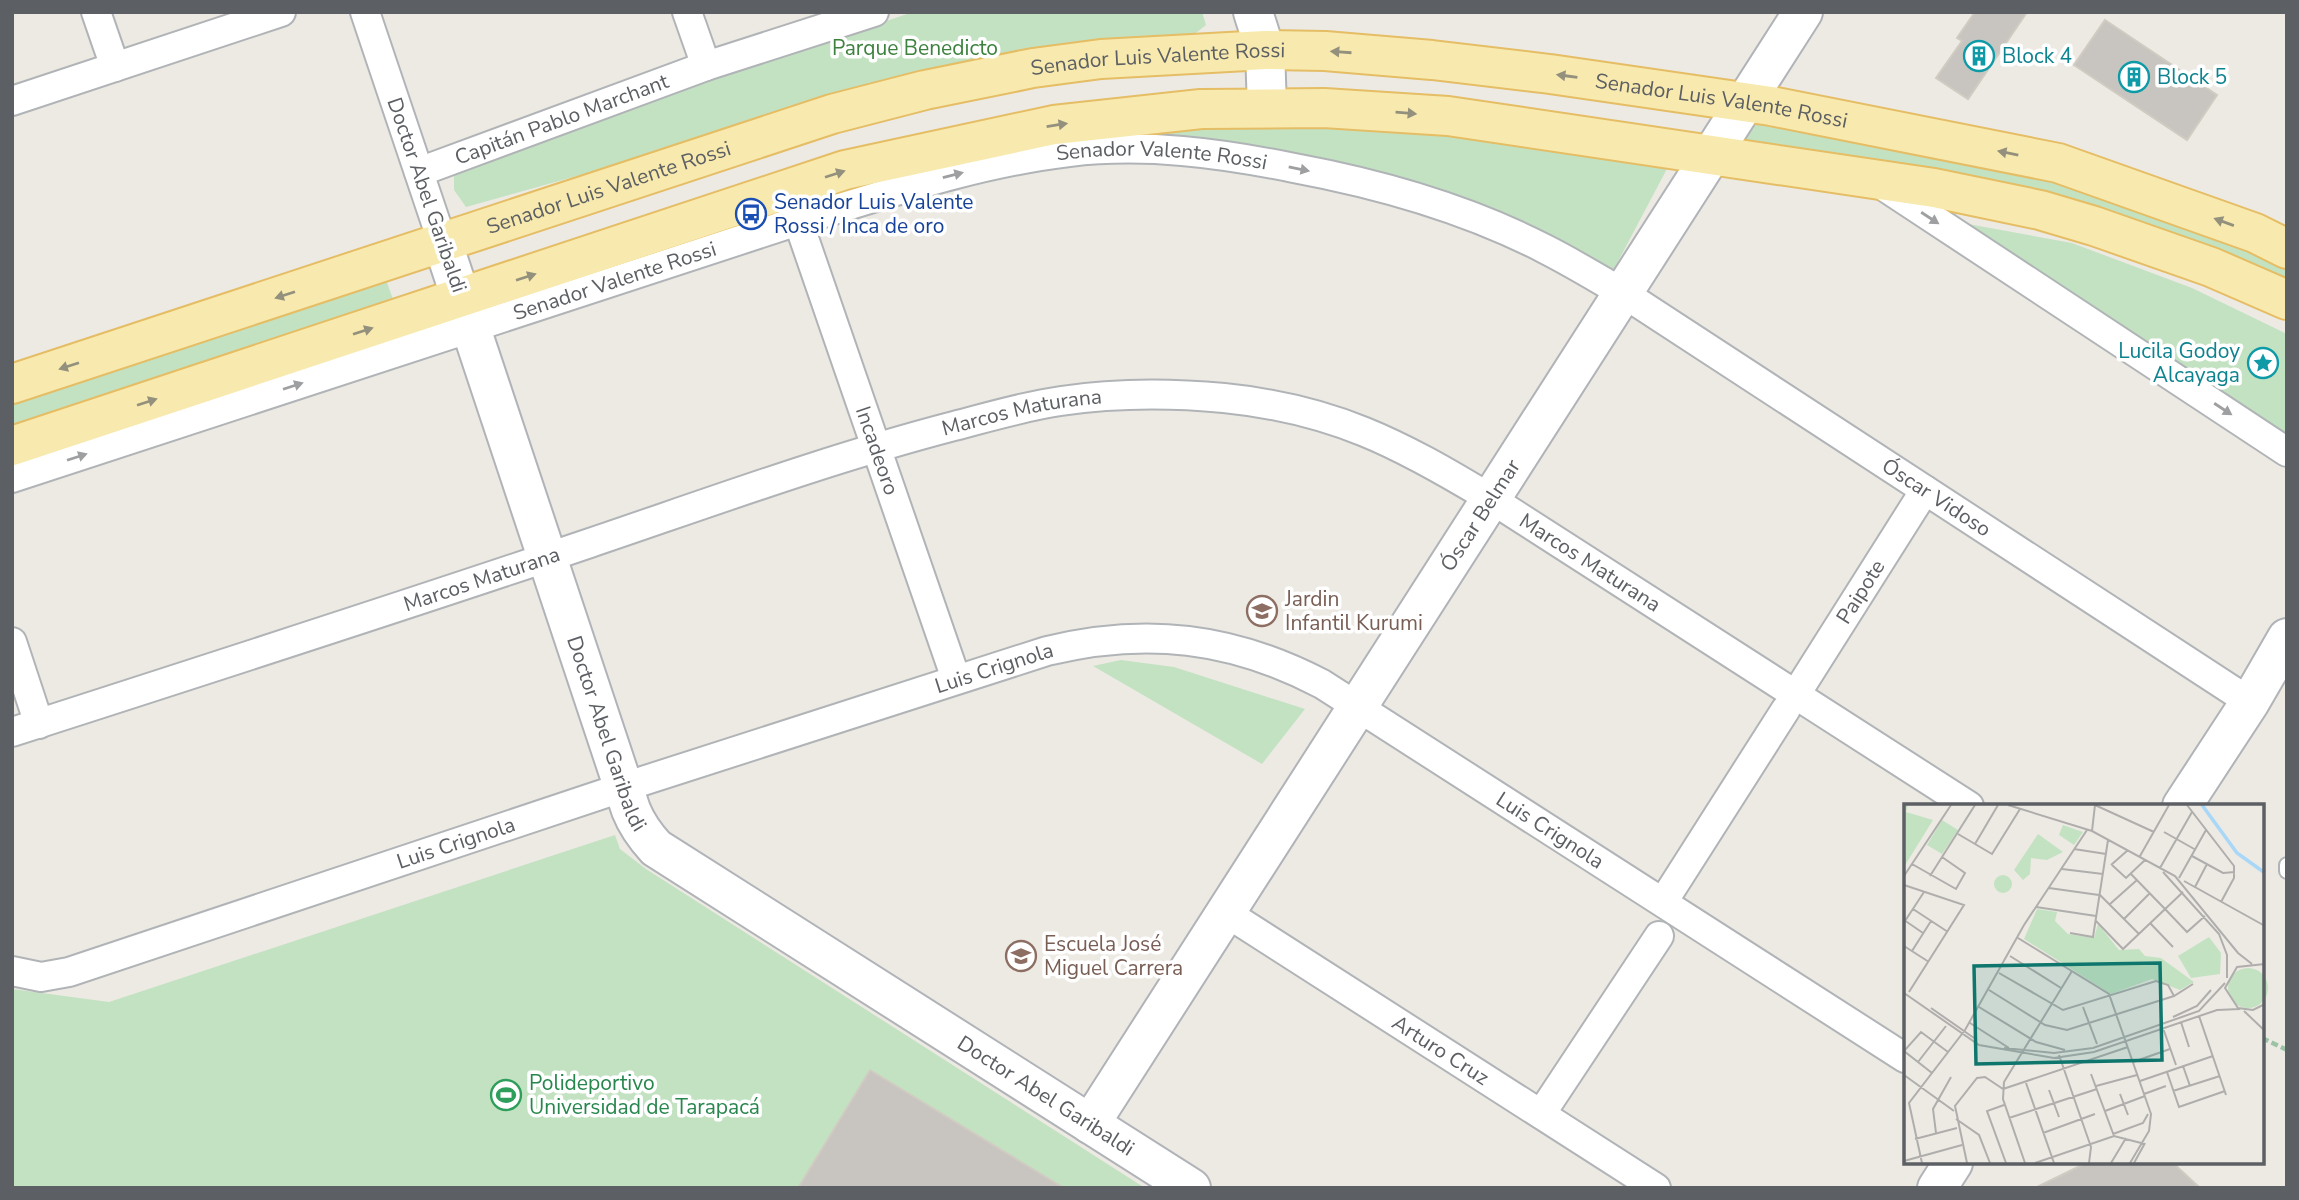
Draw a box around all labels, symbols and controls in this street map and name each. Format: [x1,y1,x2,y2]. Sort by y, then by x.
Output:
park label: Parque Benedicto [832,34,998,62]
street label: Senador Luis Valente Rossi [1029,36,1286,82]
building icon: Block 4 [1962,39,1996,73]
place label: Block 4 [2002,42,2072,70]
one-way arrow [1329,46,1351,57]
building icon: Block 5 [2117,60,2151,94]
place label: Block 5 [2157,63,2227,91]
street label: Capitán Pablo Marchant [451,67,673,172]
street label: Senador Luis Valente Rossi [1593,67,1850,135]
one-way arrow [1556,70,1578,81]
street label: Doctor Abel Garibaldi [380,94,474,296]
one-way arrow [1395,108,1417,119]
one-way arrow [1046,120,1068,131]
street label: Senador Luis Valente Rossi [483,134,734,241]
street label: Senador Valente Rossi [1054,135,1270,177]
one-way arrow [1997,147,2019,158]
one-way arrow [1288,163,1310,174]
one-way arrow [824,168,845,179]
one-way arrow [943,169,965,180]
place label: Senador Luis Valente Rossi / Inca de oro [774,188,973,240]
bus stop icon: Senador Luis Valente Rossi / Inca de oro [734,197,768,231]
one-way arrow [1921,211,1939,225]
one-way arrow [2214,216,2235,227]
street label: Senador Valente Rossi [509,235,720,327]
one-way arrow [516,271,537,282]
one-way arrow [274,290,295,301]
one-way arrow [353,325,374,336]
place label: Lucila Godoy Alcayaga [2118,337,2240,389]
place icon: Lucila Godoy Alcayaga [2246,346,2280,380]
one-way arrow [58,361,79,372]
one-way arrow [283,380,304,391]
street label: Marcos Maturana [939,382,1103,443]
one-way arrow [137,396,158,406]
one-way arrow [2214,402,2233,415]
street label: Incadeoro [849,403,906,499]
one-way arrow [67,451,88,461]
street label: Óscar Vidoso [1876,452,1996,543]
street label: Óscar Belmar [1434,453,1527,577]
street label: Marcos Maturana [1514,507,1666,618]
street label: Marcos Maturana [400,540,564,618]
street label: Paipote [1830,554,1891,629]
place label: Jardin Infantil Kurumi [1284,585,1423,637]
school or university icon: Jardin Infantil Kurumi [1245,594,1279,628]
street label: Doctor Abel Garibaldi [560,632,653,837]
street label: Luis Crignola [931,636,1056,700]
street label: Luis Crignola [1491,785,1609,875]
inset map [1904,804,2264,1165]
street label: Luis Crignola [393,810,519,876]
place label: Escuela José Miguel Carrera [1044,930,1183,982]
school or university icon: Escuela José Miguel Carrera [1004,939,1038,973]
street label: Arturo Cruz [1387,1009,1495,1092]
street label: Doctor Abel Garibaldi [952,1029,1140,1162]
place label: Polideportivo Universidad de Tarapacá [529,1069,760,1121]
sports icon: Polideportivo Universidad de Tarapacá [489,1078,523,1112]

